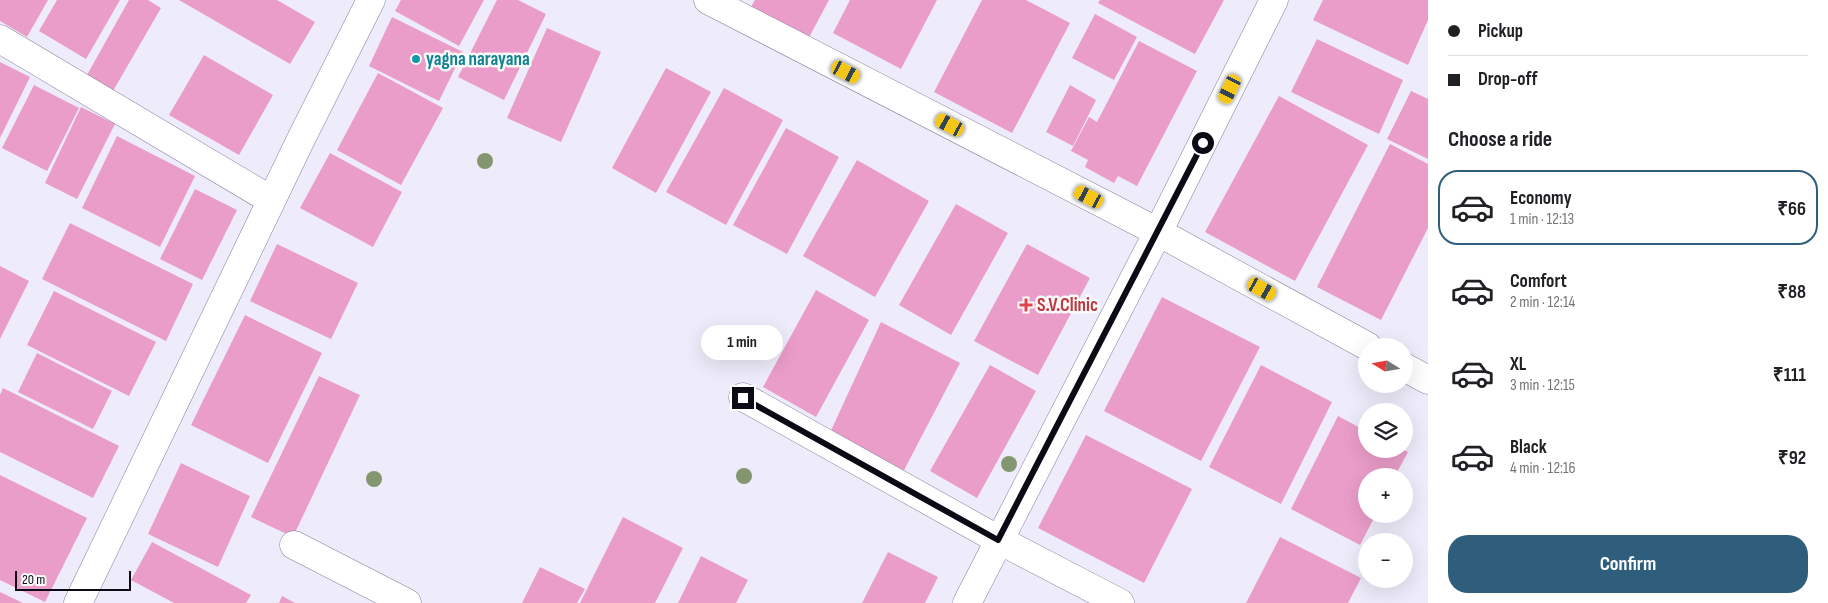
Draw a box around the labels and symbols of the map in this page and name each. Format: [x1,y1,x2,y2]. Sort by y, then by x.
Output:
place label: yagna narayana [426,48,530,71]
marker: yagna narayana [410,53,422,65]
car [829,59,862,85]
car [1216,72,1243,106]
car [933,111,966,139]
route start [1192,132,1214,154]
car [1072,184,1105,210]
car [1245,275,1278,303]
place label: S.V.Clinic [1037,294,1098,317]
marker: S.V.Clinic [1019,298,1033,312]
callout: 1 min [702,326,784,360]
north arrow [1358,338,1412,392]
route end [732,387,754,409]
scale bar [15,568,131,591]

